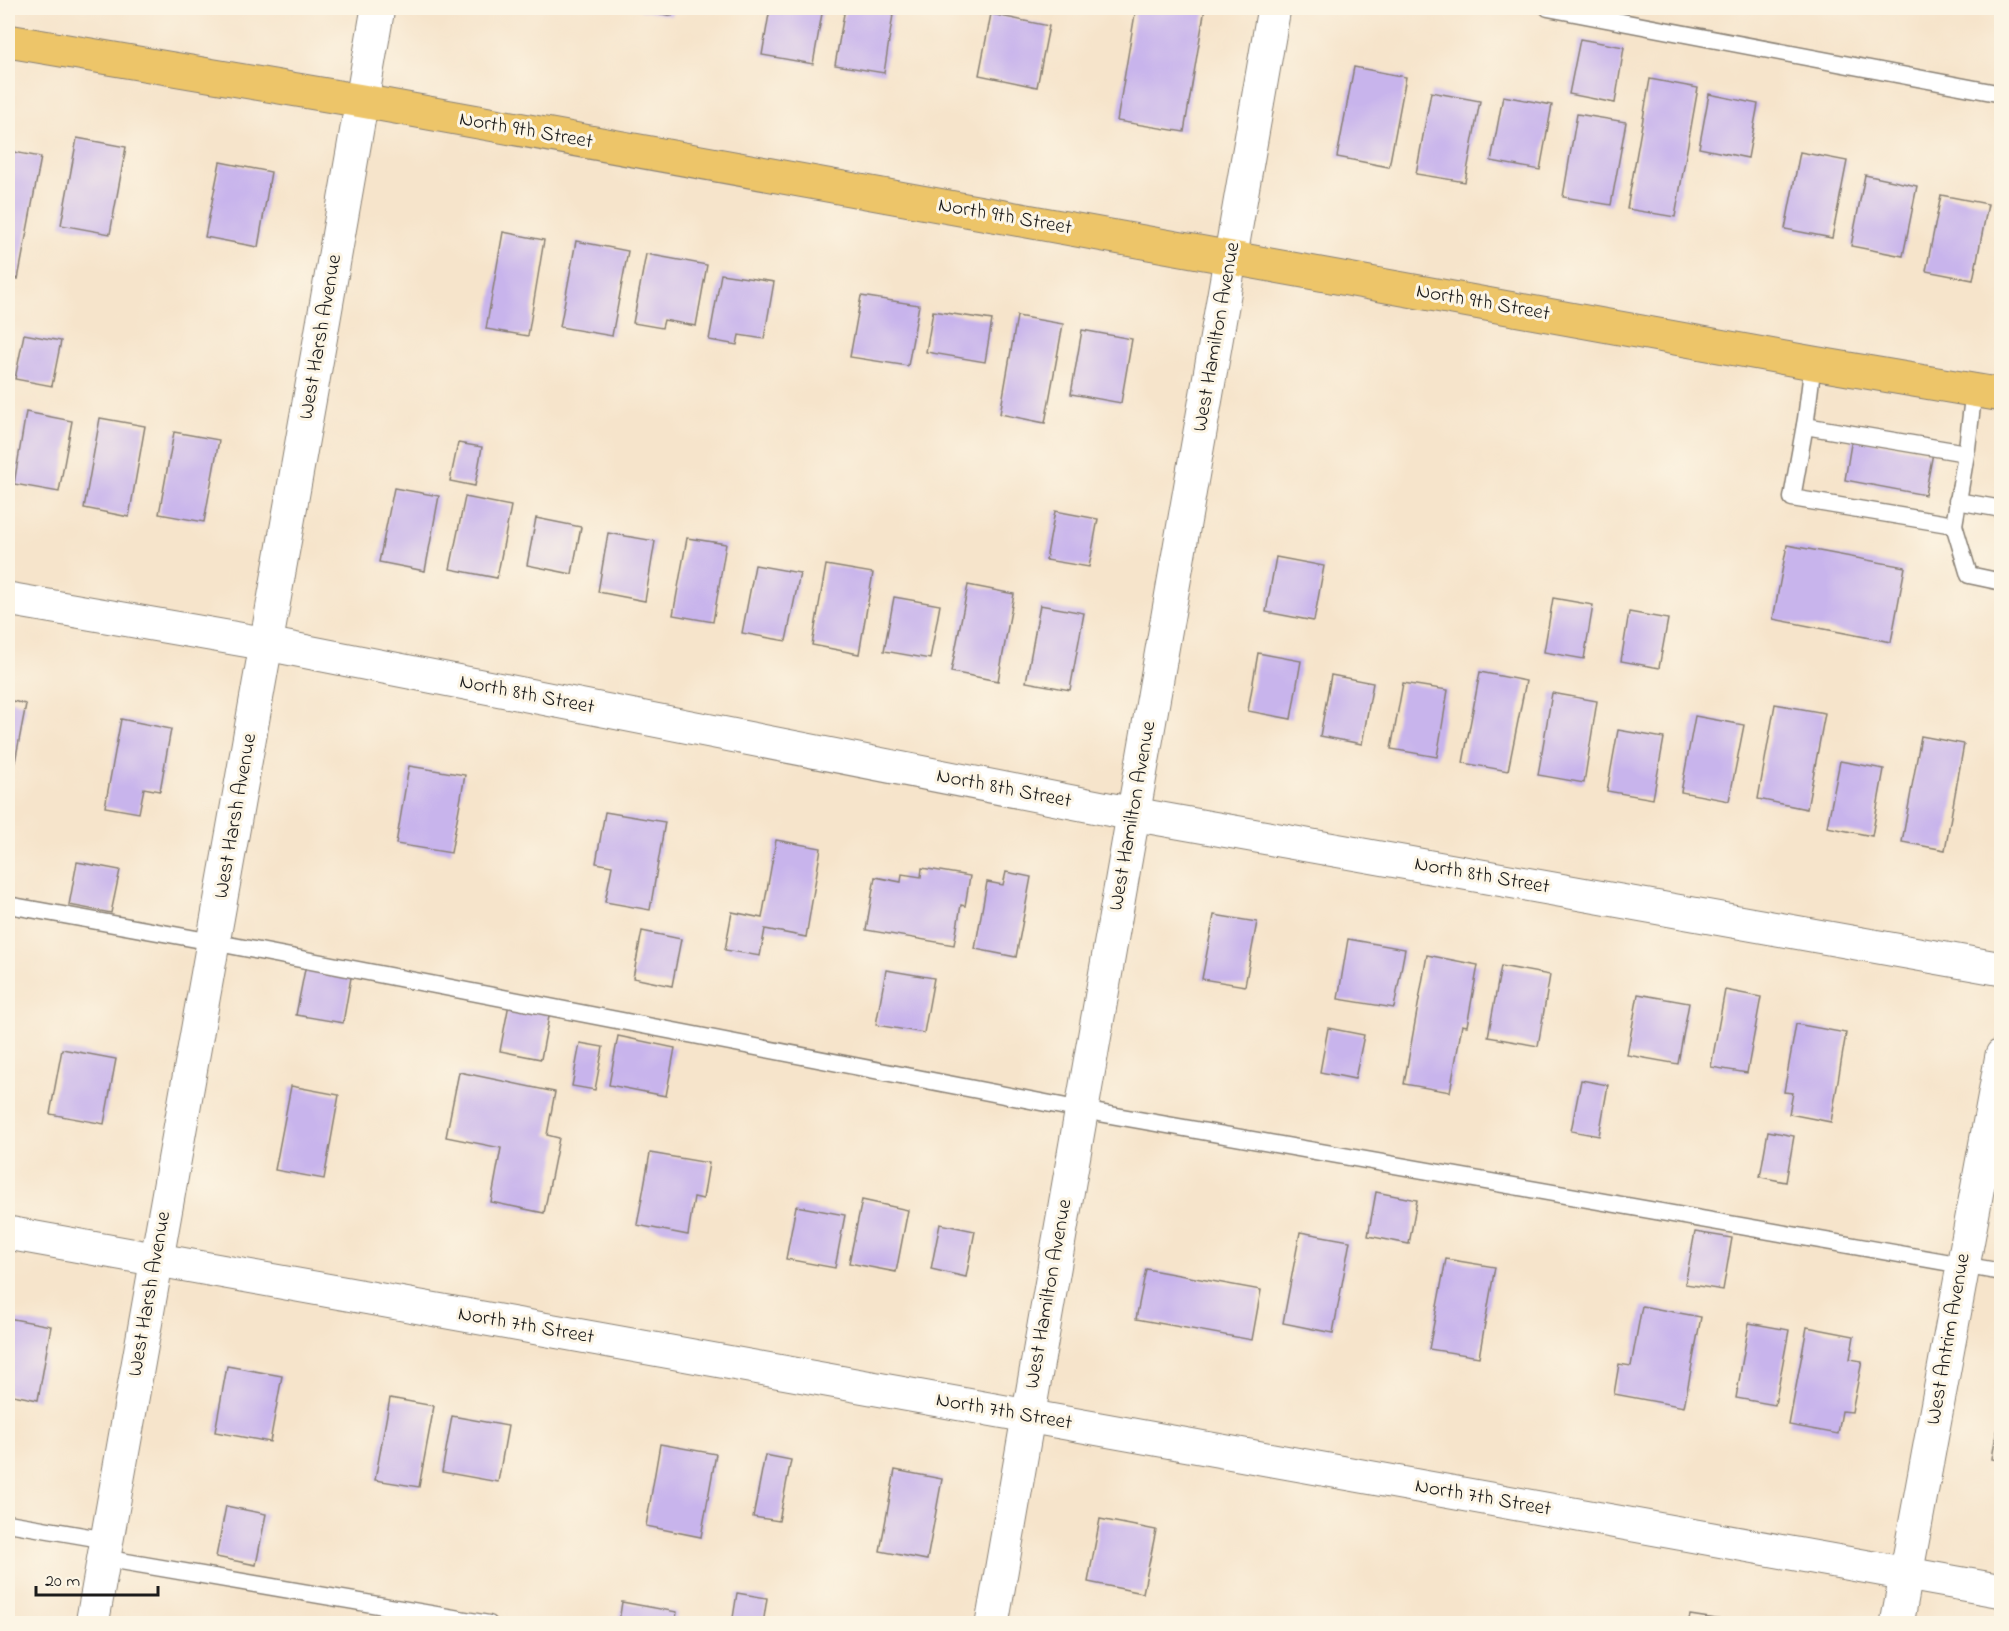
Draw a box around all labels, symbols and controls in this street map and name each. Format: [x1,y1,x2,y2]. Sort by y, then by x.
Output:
street label: North 9th Street [457,104,595,158]
street label: North 9th Street [936,190,1074,244]
street label: West Hamilton Avenue [1186,239,1249,434]
street label: West Harsh Avenue [292,251,350,422]
street label: North 9th Street [1414,276,1552,330]
street label: North 8th Street [457,667,597,723]
street label: West Hamilton Avenue [1102,718,1165,913]
street label: West Harsh Avenue [207,730,265,901]
street label: North 8th Street [934,761,1074,817]
street label: North 8th Street [1412,849,1552,903]
street label: West Hamilton Avenue [1018,1196,1081,1391]
street label: West Harsh Avenue [121,1208,179,1379]
street label: West Antrim Avenue [1919,1250,1979,1427]
street label: North 7th Street [456,1299,596,1353]
street label: North 7th Street [934,1385,1074,1439]
street label: North 7th Street [1413,1471,1553,1525]
scale bar [36,1559,158,1597]
text: 20 m [45,1569,80,1595]

